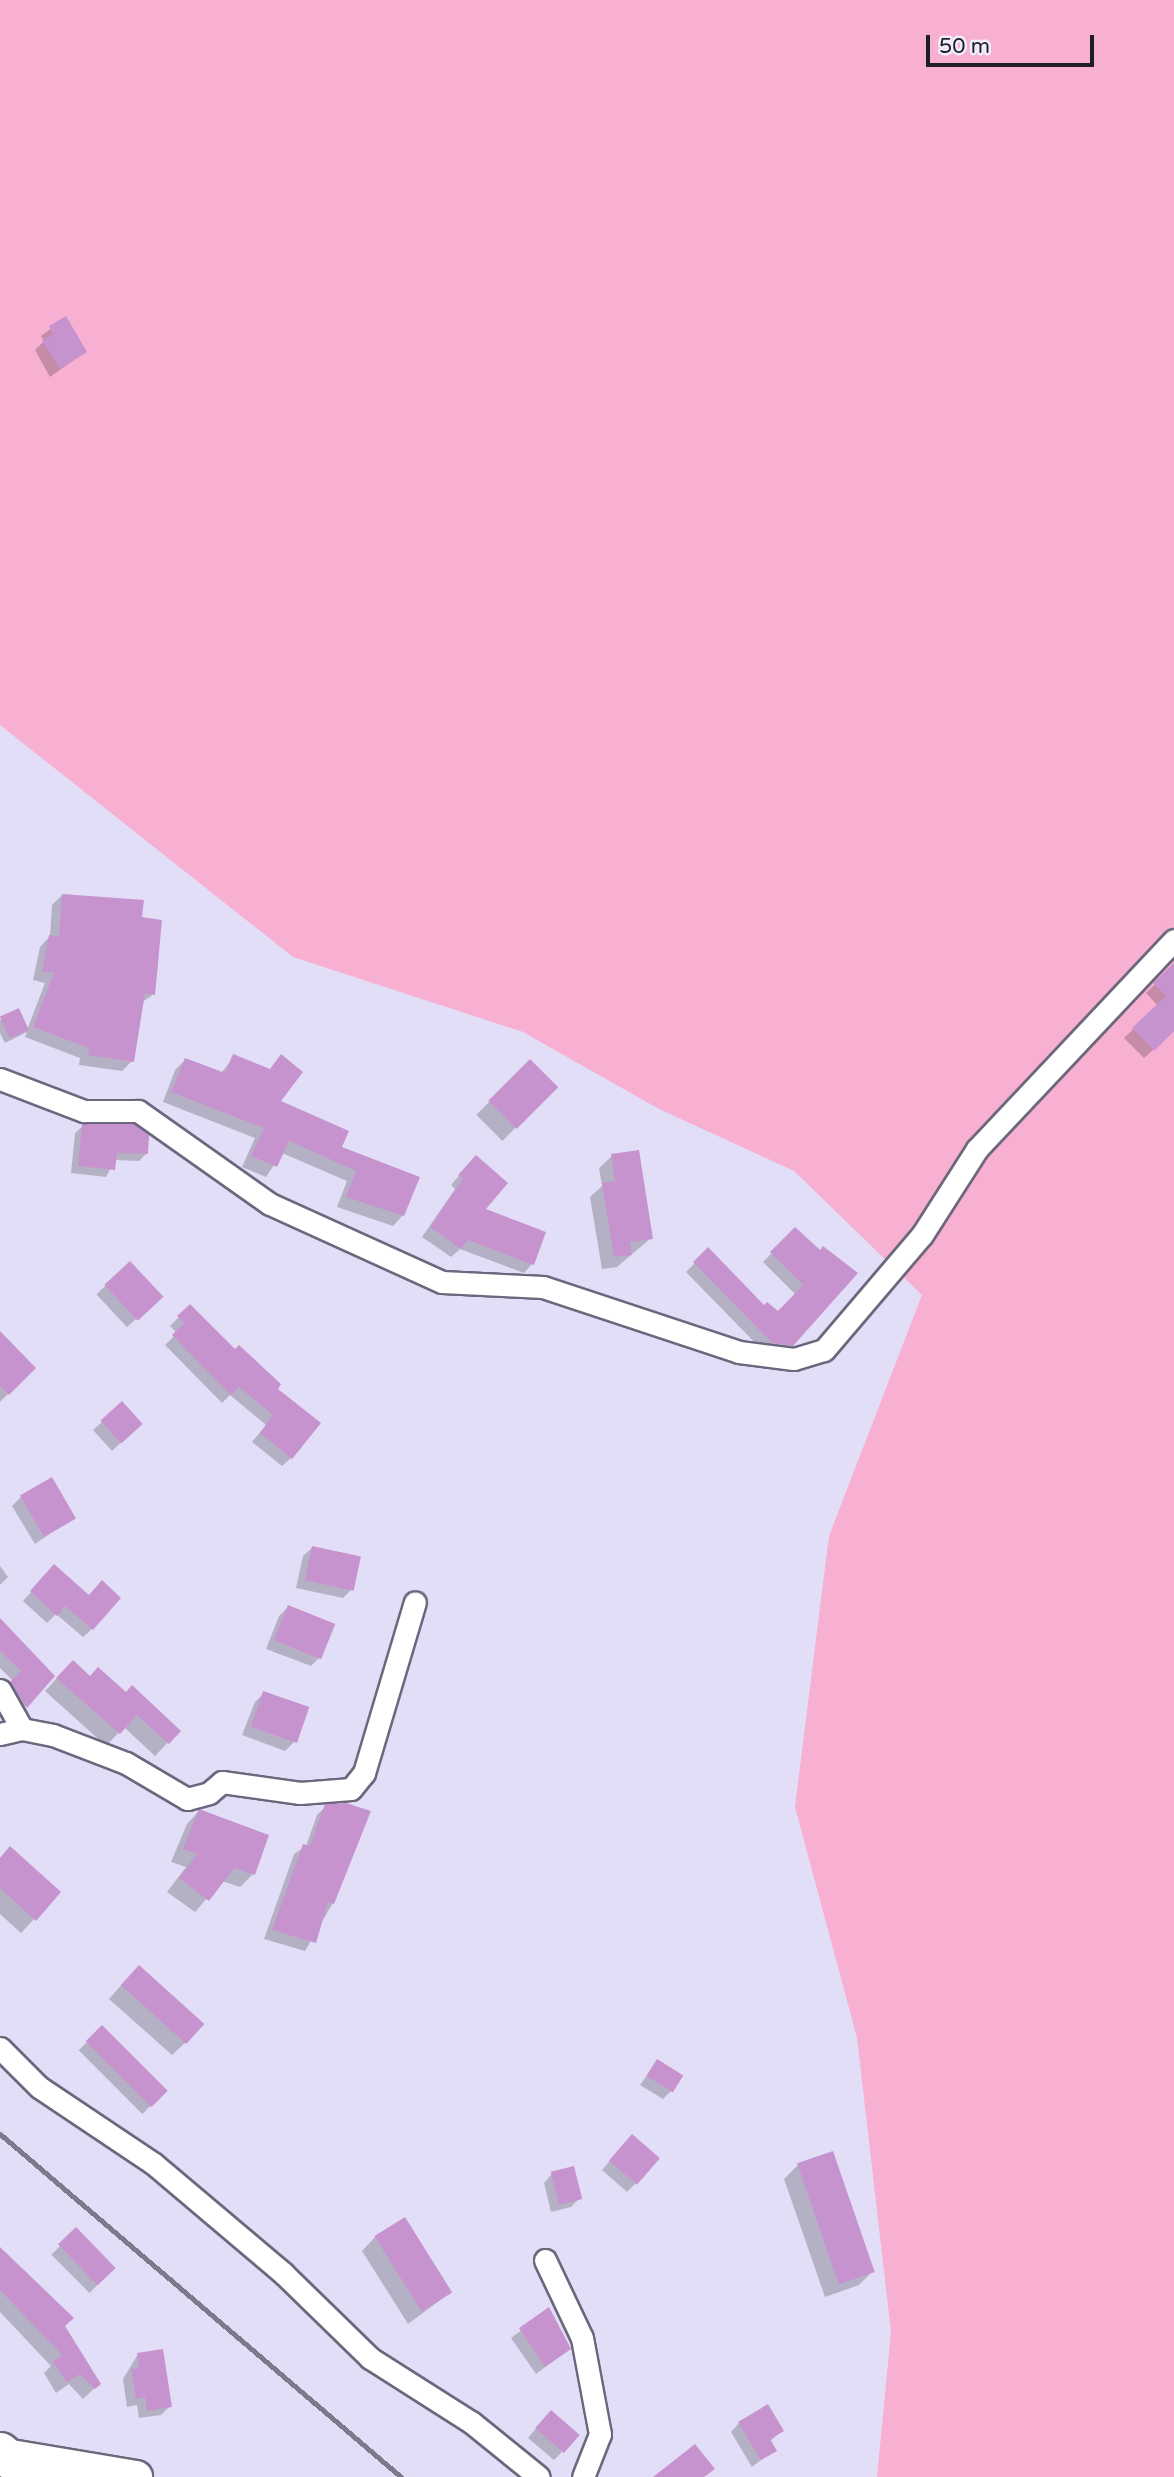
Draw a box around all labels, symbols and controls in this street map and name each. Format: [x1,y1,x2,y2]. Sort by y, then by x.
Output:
scale bar [929,21,1097,65]
text: 50 m [939,34,990,59]

